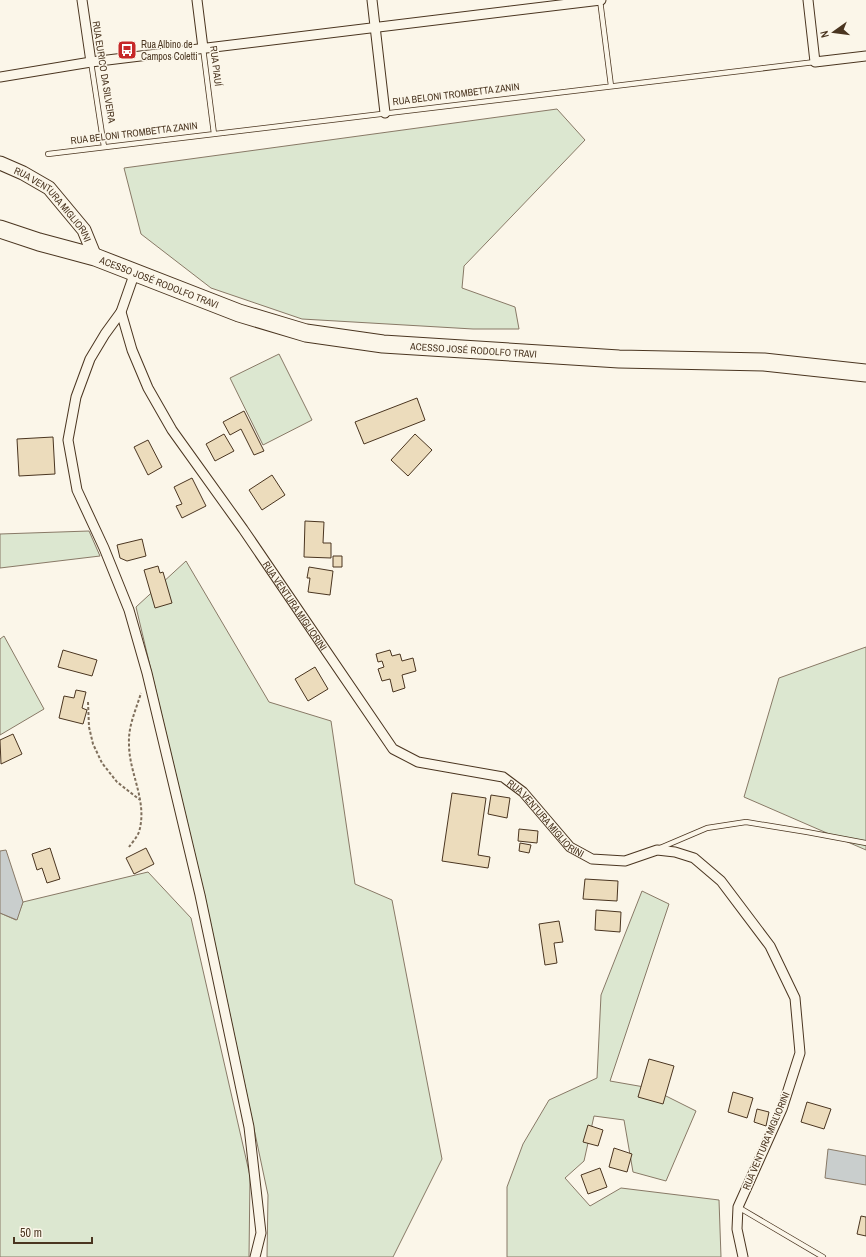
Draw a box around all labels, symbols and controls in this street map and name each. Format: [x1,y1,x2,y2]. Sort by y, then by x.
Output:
north arrow [814,12,854,52]
street label: RUA EURICO DA SILVEIRA [90,20,119,124]
text: N [817,30,832,39]
place label: Rua Albino de Campos Coletti [141,38,198,63]
bus stop icon: Rua Albino de Campos Coletti [116,39,138,61]
street label: RUA PIAUÍ [207,45,225,88]
street label: RUA BELONI TROMBETTA ZANIN [392,80,520,108]
street label: RUA BELONI TROMBETTA ZANIN [70,119,198,147]
street label: RUA VENTURA MIGLIORINI [12,164,95,243]
street label: ACESSO JOSÉ RODOLFO TRAVI [97,253,221,311]
street label: ACESSO JOSÉ RODOLFO TRAVI [409,339,537,360]
street label: RUA VENTURA MIGLIORINI [260,558,330,653]
street label: RUA VENTURA MIGLIORINI [505,776,586,860]
street label: RUA VENTURA MIGLIORINI [739,1090,793,1192]
scale bar [14,1219,92,1245]
text: 50 m [20,1225,42,1241]

